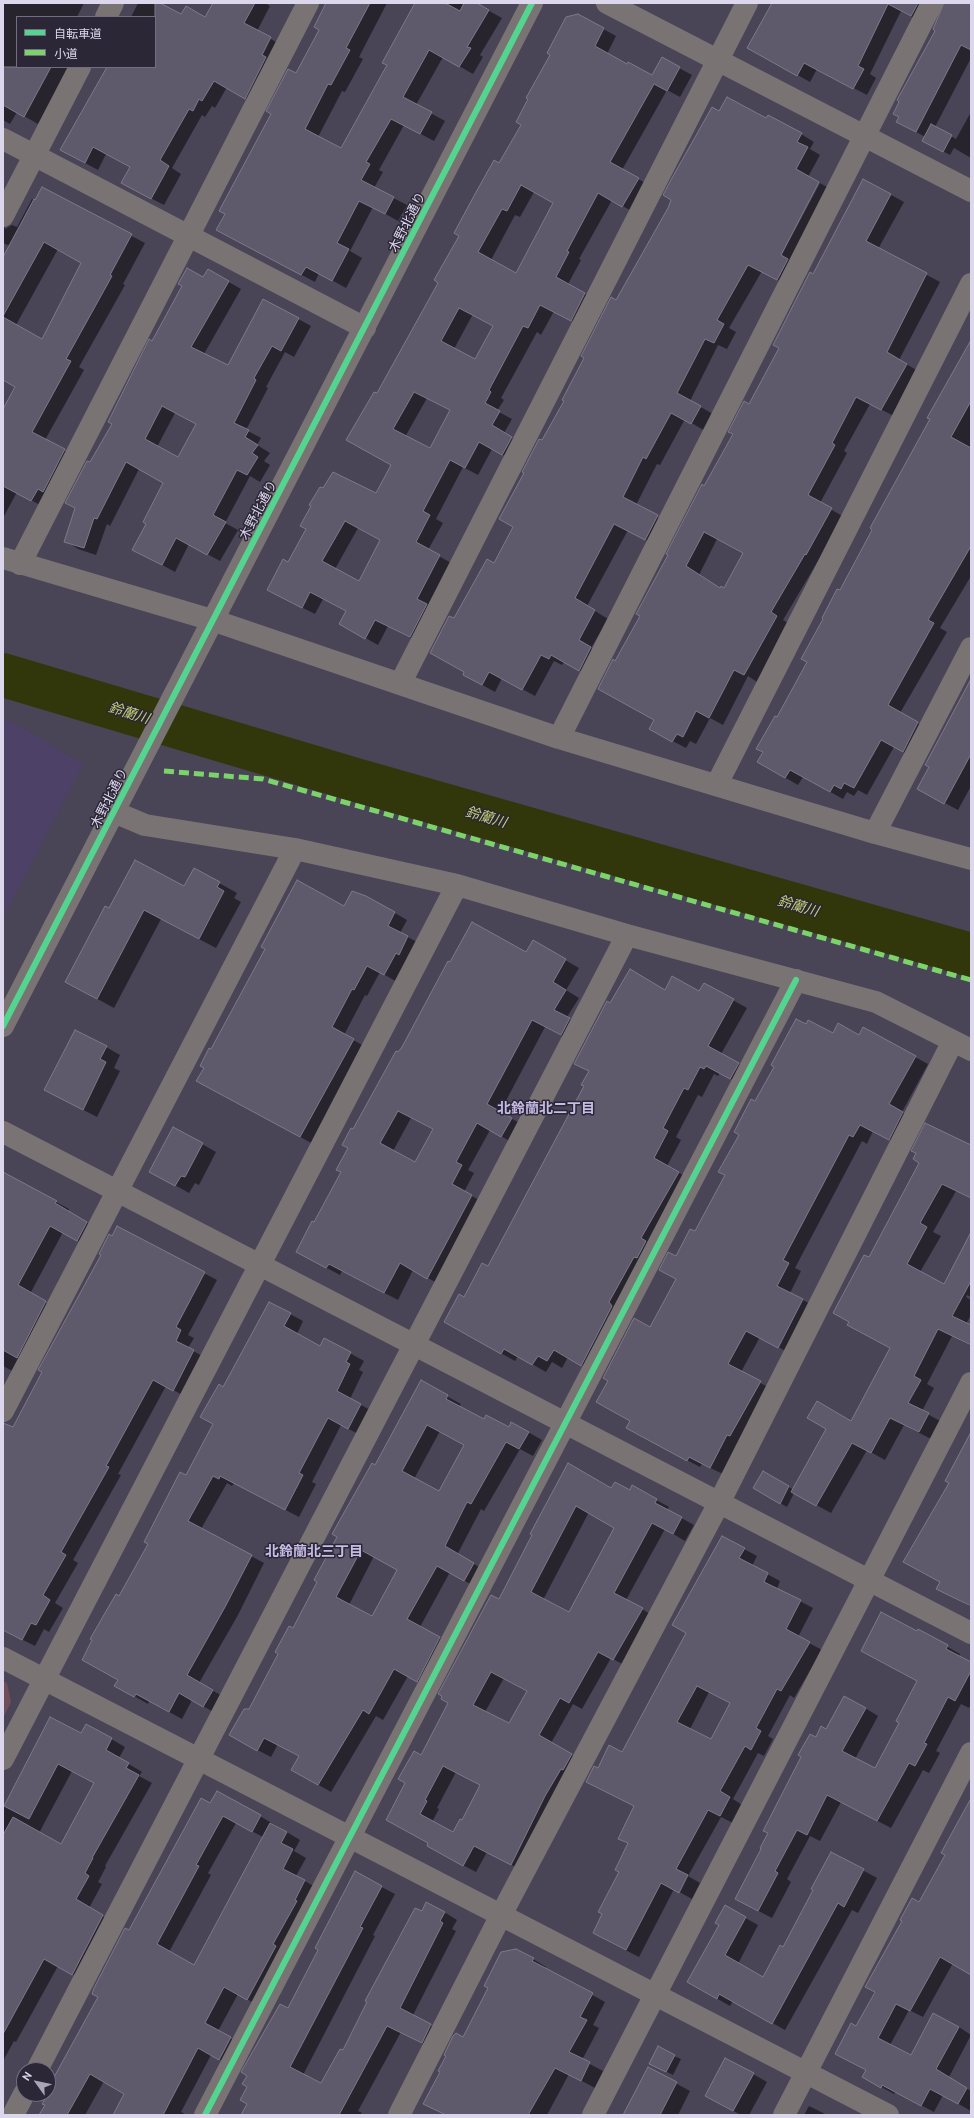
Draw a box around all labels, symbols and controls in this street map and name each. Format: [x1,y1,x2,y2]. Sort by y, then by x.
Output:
legend [16,16,156,68]
text: 自転車道 [54,27,102,40]
text: 小道 [54,47,78,60]
street label: 木野北通り [385,190,429,254]
street label: 木野北通り [236,478,280,542]
water label: 鈴蘭川 [106,699,152,727]
street label: 木野北通り [87,766,131,830]
water label: 鈴蘭川 [463,803,509,831]
water label: 鈴蘭川 [775,892,821,920]
district label: 北鈴蘭北二丁目 [497,1100,595,1116]
district label: 北鈴蘭北三丁目 [265,1543,363,1559]
north arrow [16,2062,56,2102]
text: N [20,2069,34,2083]

